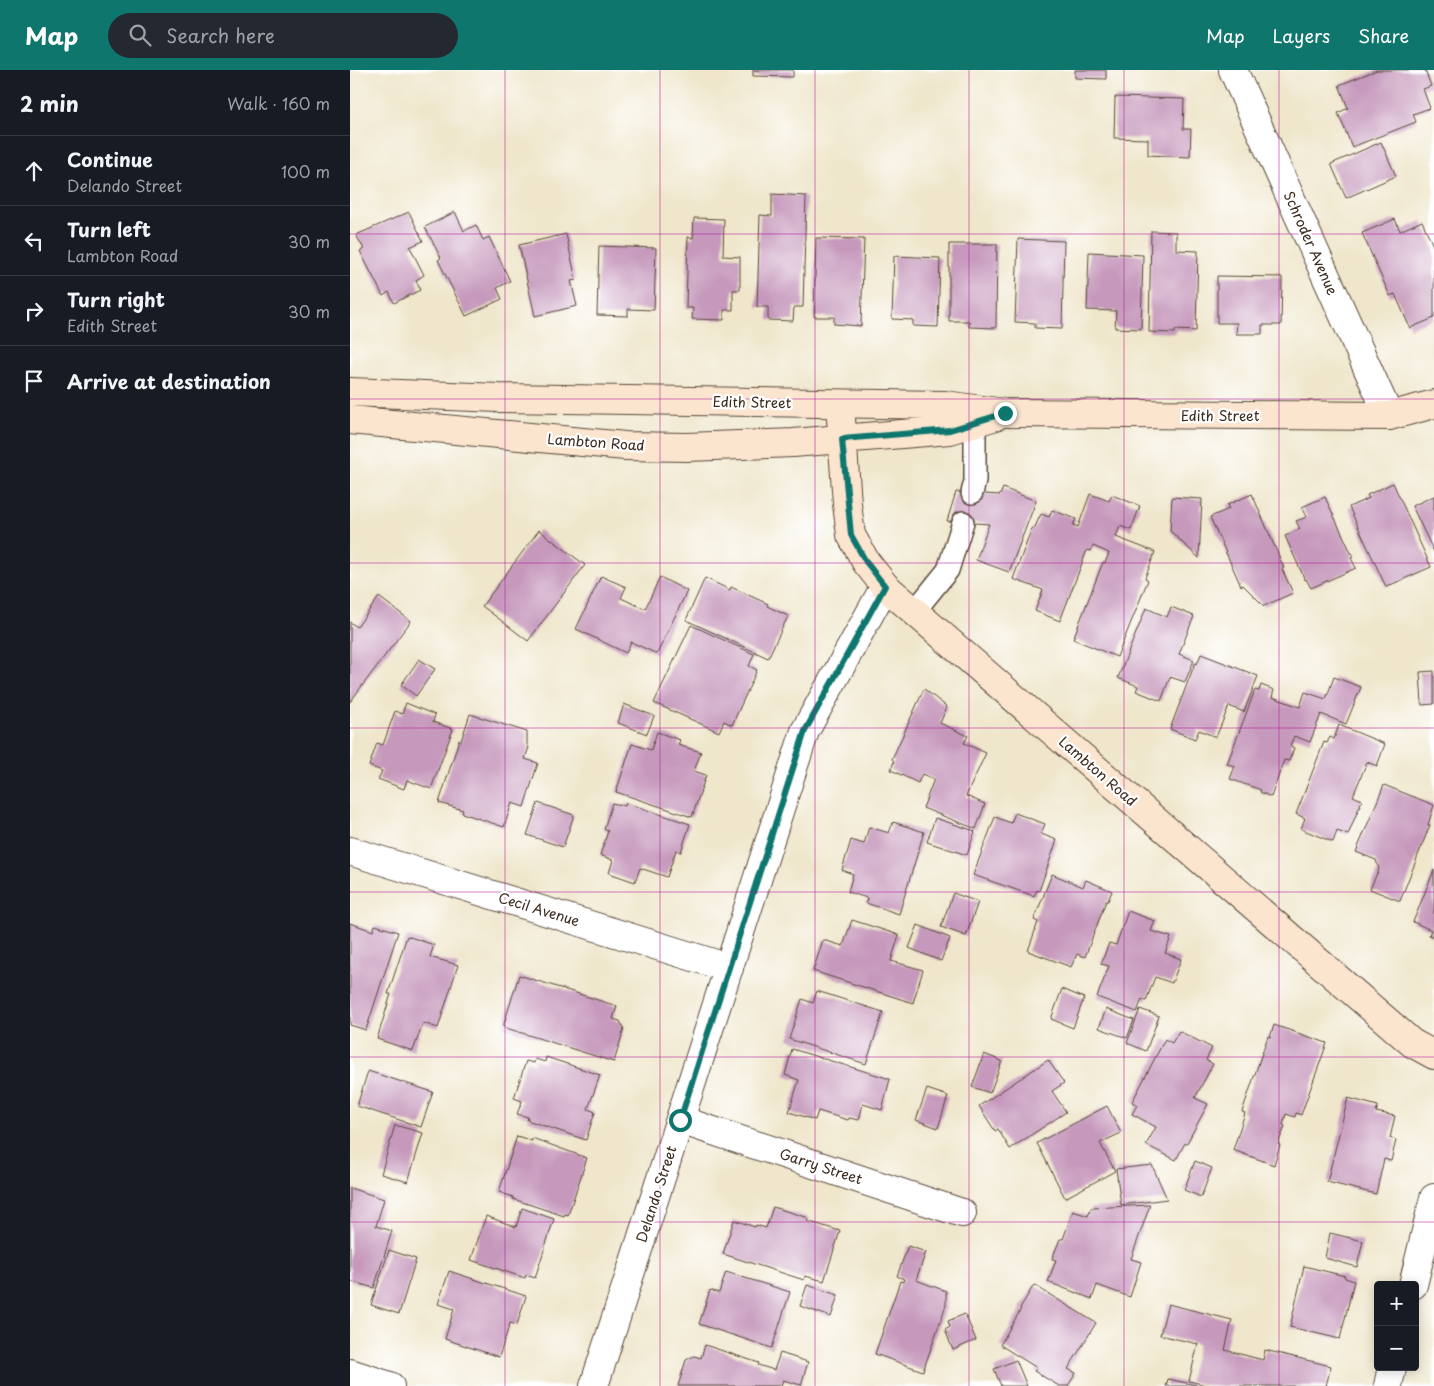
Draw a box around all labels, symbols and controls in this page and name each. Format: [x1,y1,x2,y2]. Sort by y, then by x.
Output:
search box [108,13,458,58]
text: Map [25,17,78,53]
icon: search [126,21,154,49]
text: Search here [166,21,275,49]
text: Map [1206,22,1245,49]
text: Layers [1273,22,1330,49]
text: Share [1358,22,1409,49]
text: 2 min [20,87,79,119]
text: Walk · 160 m [227,91,330,115]
text: Continue [67,145,153,173]
icon: ahead [20,157,48,185]
text: 100 m [281,159,330,183]
text: Delando Street [67,173,182,197]
street label: Schroder Avenue [1279,188,1343,299]
text: Turn left [67,215,151,243]
icon: left [20,227,48,255]
text: 30 m [288,229,330,253]
text: Lambton Road [67,243,178,267]
text: Turn right [67,285,165,313]
icon: right [20,297,48,325]
text: 30 m [288,299,330,323]
text: Edith Street [67,313,157,337]
icon: arrive [20,367,48,395]
text: Arrive at destination [67,367,271,395]
street label: Edith Street [712,391,792,413]
route end [994,402,1017,425]
street label: Edith Street [1181,405,1260,426]
street label: Lambton Road [547,428,645,456]
street label: Lambton Road [1054,731,1142,811]
street label: Cecil Avenue [496,887,583,931]
route start [669,1109,692,1132]
street label: Delando Street [630,1143,682,1245]
street label: Garry Street [777,1143,865,1189]
map controls [1374,1281,1419,1371]
button: + [1374,1281,1419,1326]
button: − [1374,1326,1419,1371]

